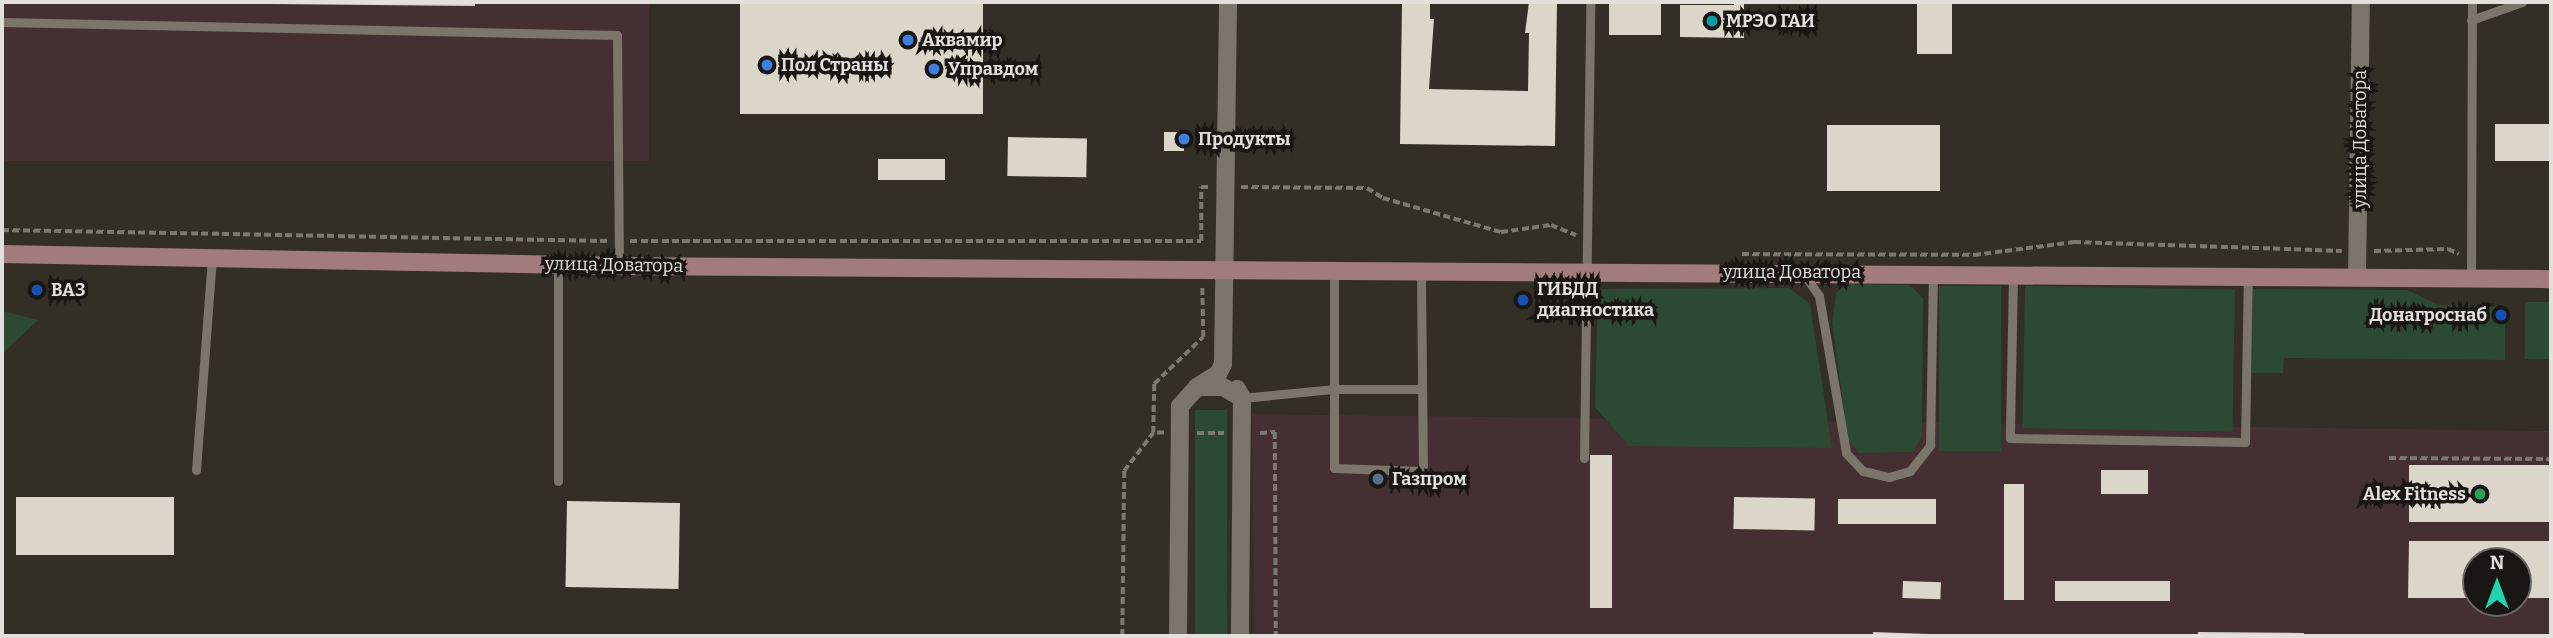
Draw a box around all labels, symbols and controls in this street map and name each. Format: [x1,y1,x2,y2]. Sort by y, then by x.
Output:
place label: МРЭО ГАИ [1726,10,1815,32]
marker: МРЭО ГАИ [1704,13,1720,29]
place label: Аквамир [922,29,1003,51]
marker: Аквамир [900,32,916,48]
place label: Пол Страны [781,54,889,76]
marker: Пол Страны [759,57,775,73]
place label: Управдом [948,58,1038,80]
marker: Управдом [926,61,942,77]
street label: улица Доватора [2349,70,2371,208]
place label: Продукты [1198,128,1291,150]
marker: Продукты [1176,131,1192,147]
street label: улица Доватора [545,253,683,277]
street label: улица Доватора [1723,261,1861,283]
place label: ВАЗ [51,279,85,301]
place label: ГИБДД диагностика [1537,279,1654,322]
marker: ВАЗ [29,282,45,298]
marker: ГИБДД диагностика [1515,292,1531,308]
place label: Донагроснаб [2369,304,2487,326]
marker: Донагроснаб [2493,307,2509,323]
place label: Газпром [1392,468,1467,490]
marker: Газпром [1370,471,1386,487]
place label: Alex Fitness [2363,483,2466,505]
marker: Alex Fitness [2472,486,2488,502]
north arrow [2462,547,2532,617]
text: N [2490,551,2504,574]

